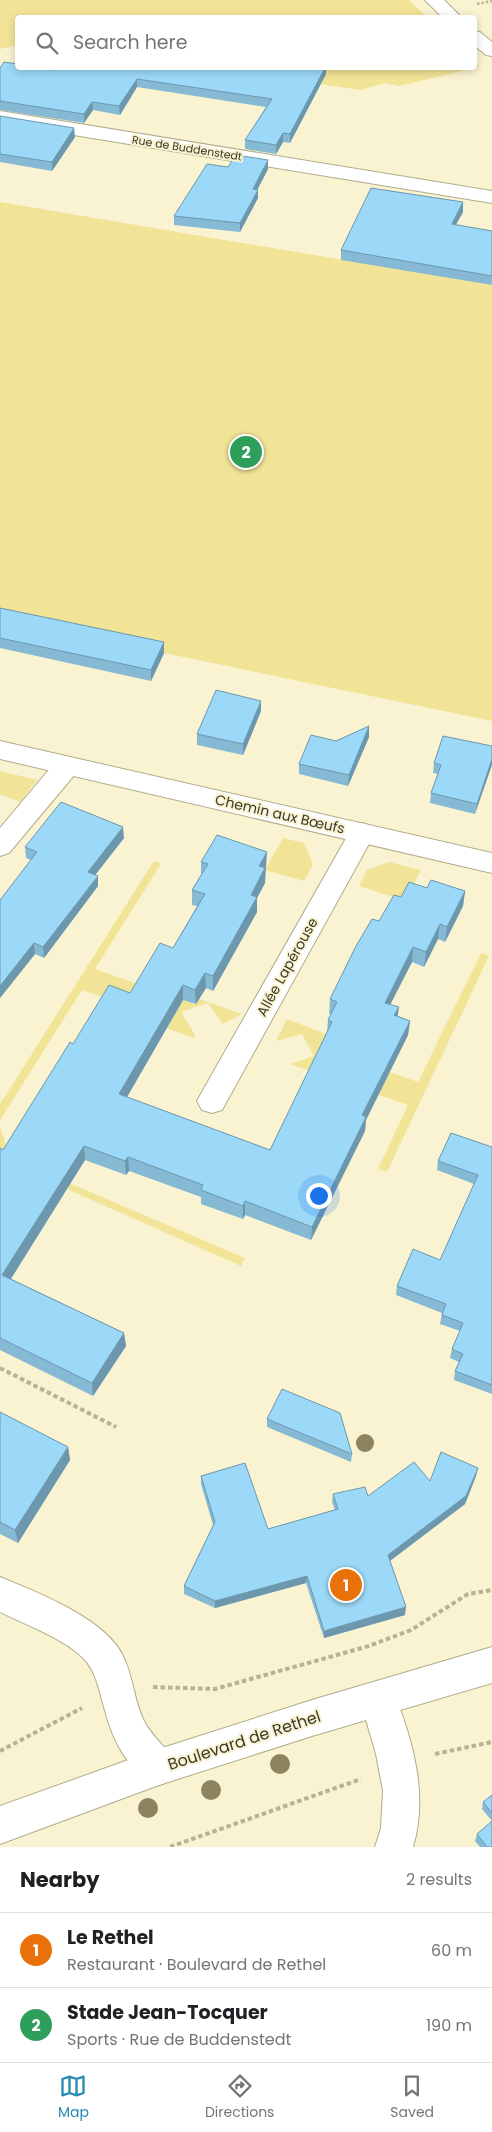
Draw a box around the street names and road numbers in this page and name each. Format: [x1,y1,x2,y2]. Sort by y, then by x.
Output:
street label: Rue de Buddenstedt [131,131,243,165]
street label: Chemin aux Bœufs [213,789,347,839]
street label: Allée Lapérouse [252,914,323,1020]
street label: Boulevard de Rethel [165,1705,324,1776]

